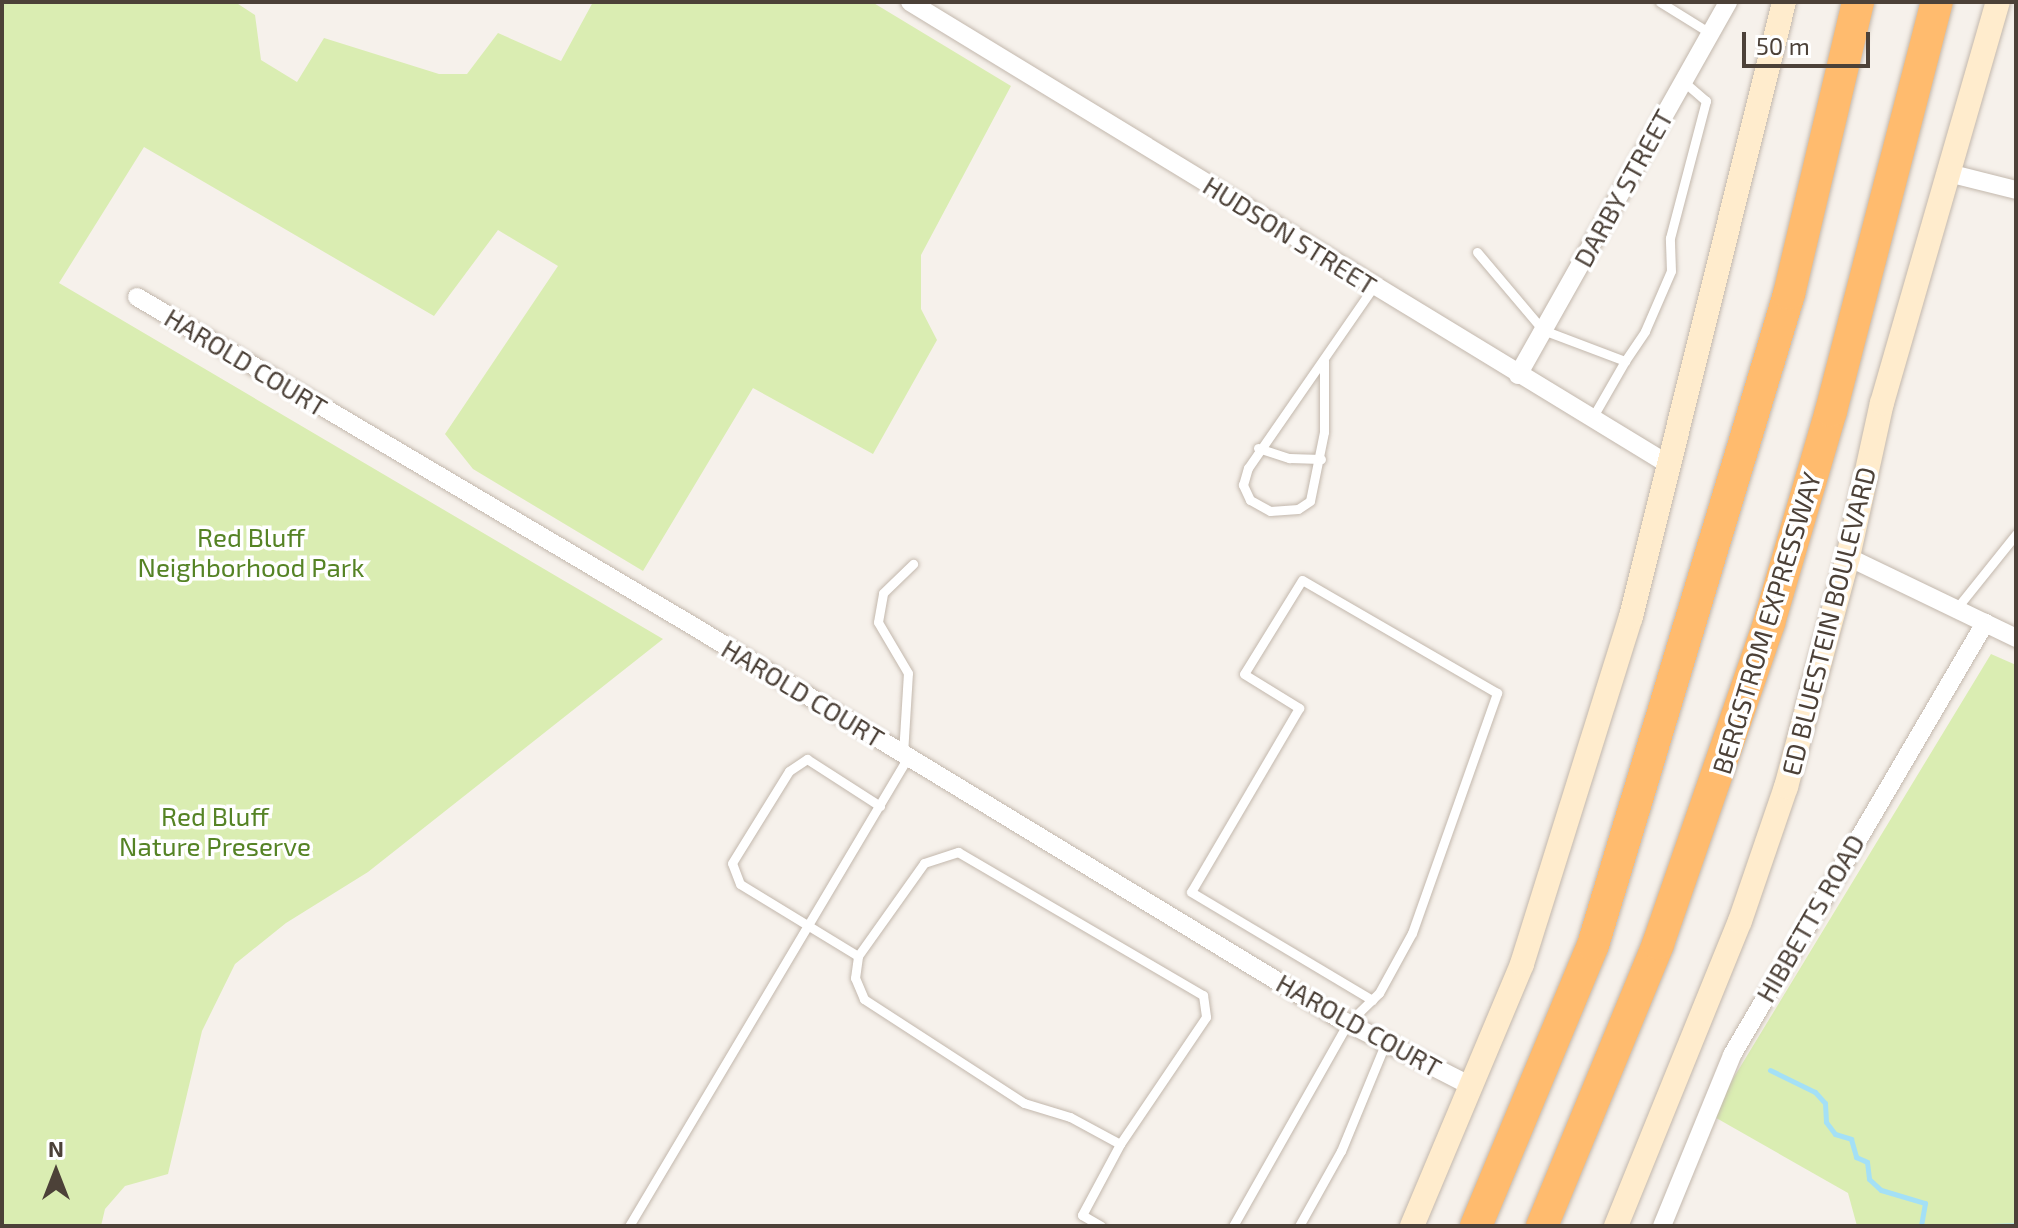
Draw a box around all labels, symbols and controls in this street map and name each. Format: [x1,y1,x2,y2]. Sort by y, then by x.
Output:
scale bar [1746,16,1874,66]
text: 50 m [1756,31,1810,60]
street label: DARBY STREET [1567,104,1679,272]
street label: HUDSON STREET [1198,169,1382,301]
street label: HAROLD COURT [159,301,333,423]
street label: ED BLUESTEIN BOULEVARD [1775,463,1881,779]
street label: BERGSTROM EXPRESSWAY [1705,468,1827,778]
park label: Red Bluff Neighborhood Park [138,521,364,582]
street label: HAROLD COURT [716,632,890,754]
park label: Red Bluff Nature Preserve [119,800,311,862]
street label: HIBBETTS ROAD [1749,829,1871,1007]
street label: HAROLD COURT [1271,967,1447,1083]
north arrow [16,1132,96,1212]
text: N [48,1135,64,1161]

